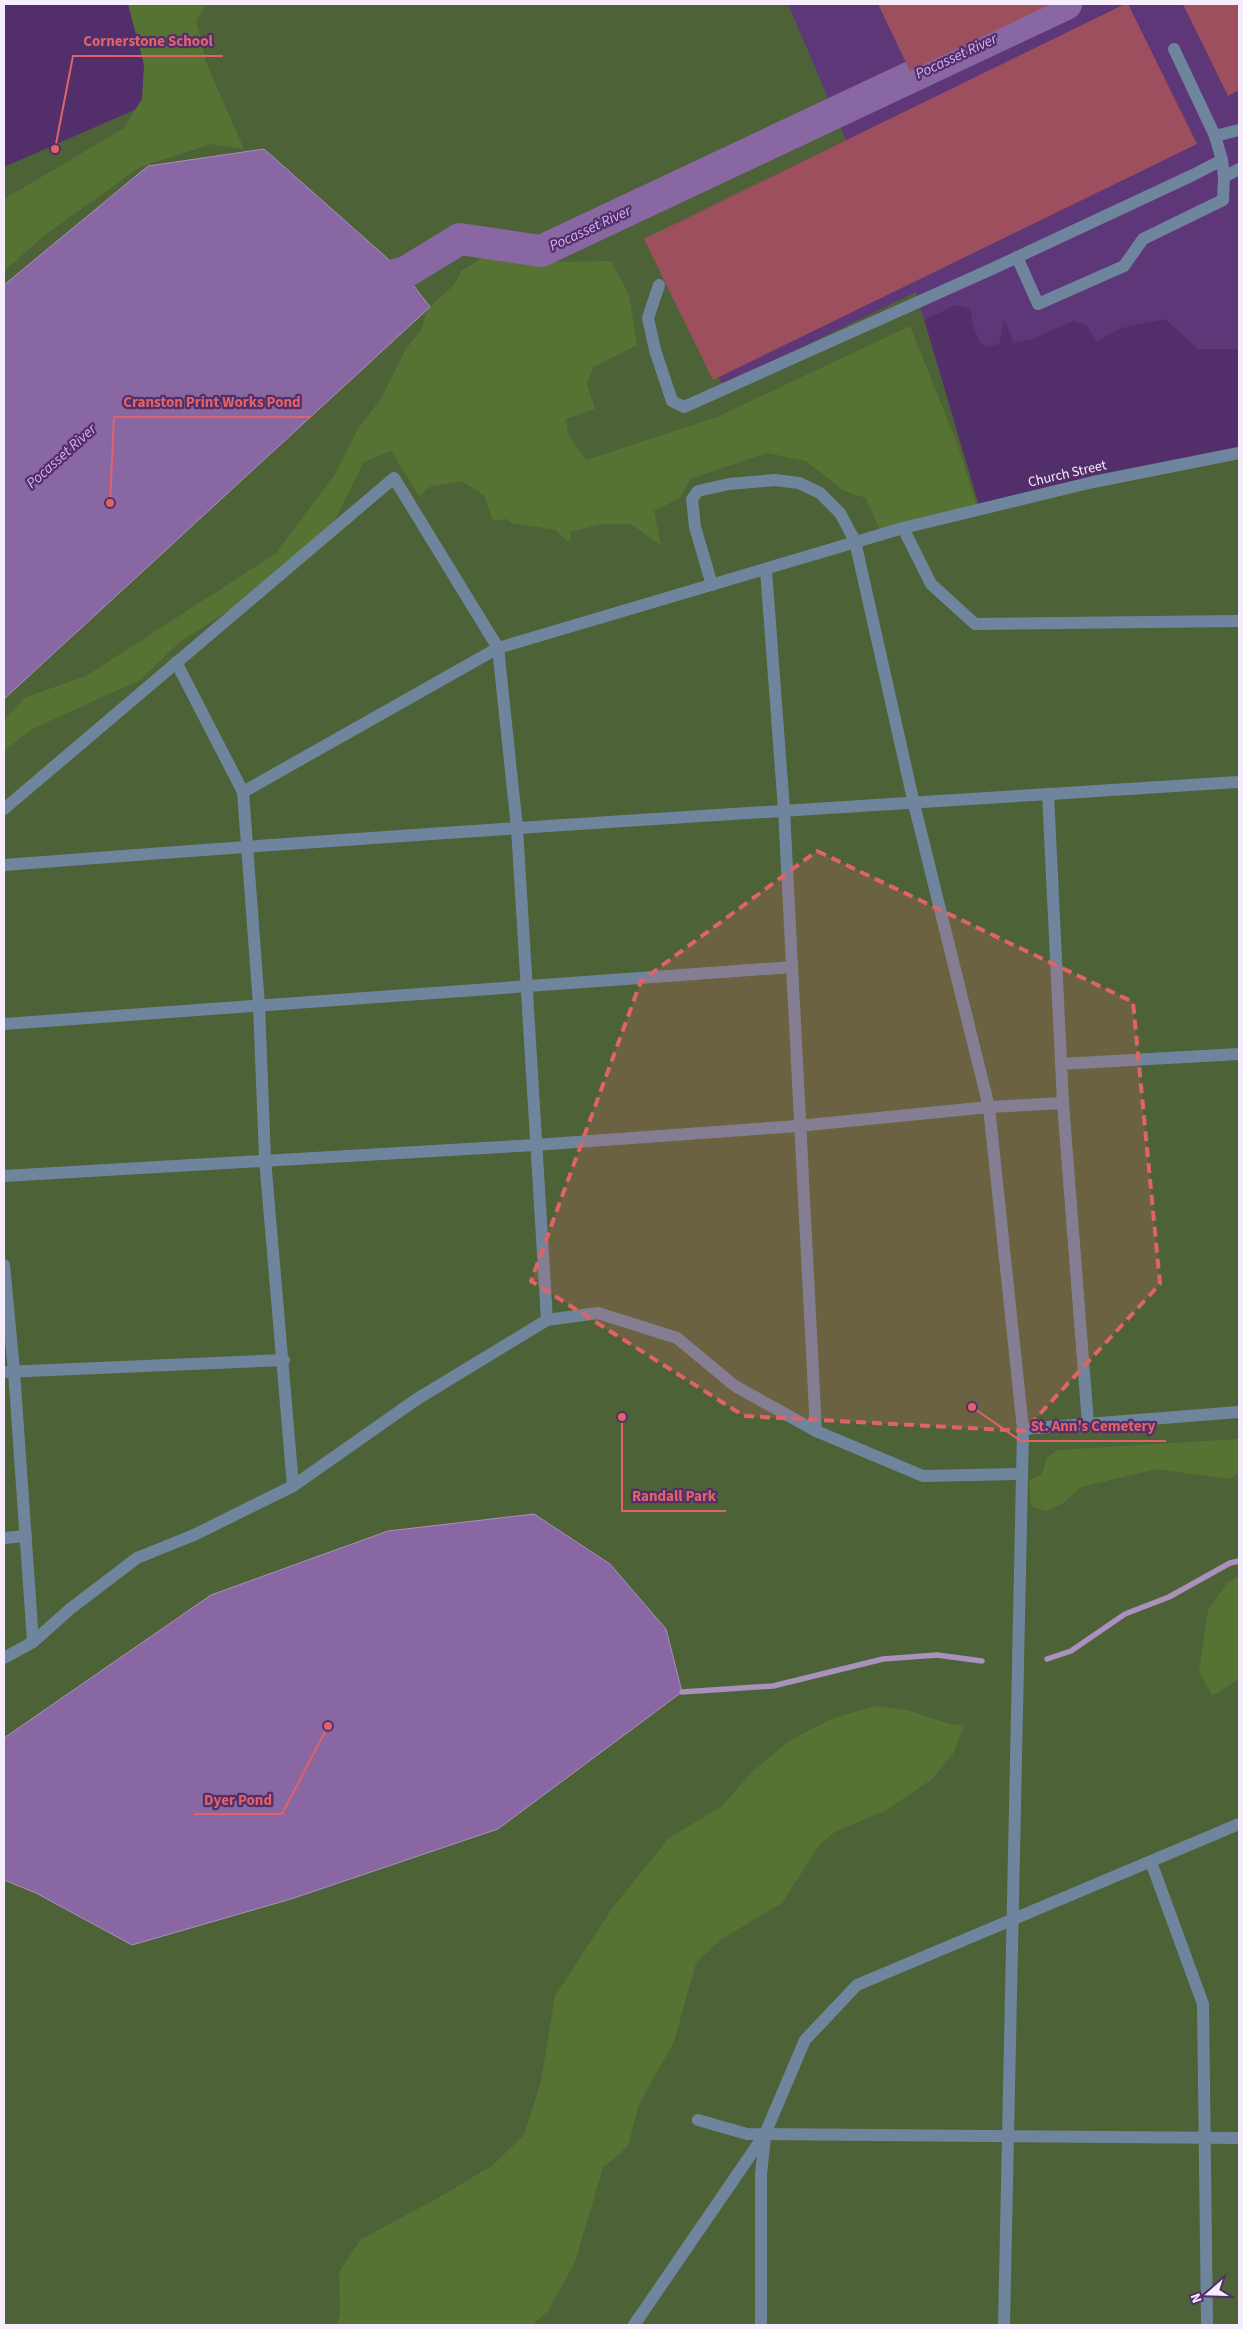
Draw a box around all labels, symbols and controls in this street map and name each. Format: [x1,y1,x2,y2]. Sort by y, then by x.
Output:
callout: Cornerstone School [73,26,223,56]
water label: Pocasset River [912,28,1001,85]
text: Cornerstone School [83,31,213,52]
water label: Pocasset River [546,200,635,257]
callout: Cranston Print Works Pond [114,387,311,417]
text: Cranston Print Works Pond [123,392,301,413]
water label: Pocasset River [22,419,102,494]
street label: Church Street [1026,455,1109,493]
callout: St. Ann's Cemetery [1021,1411,1166,1441]
text: St. Ann's Cemetery [1031,1416,1156,1437]
callout: Randall Park [622,1481,726,1511]
text: Randall Park [632,1486,717,1507]
callout: Dyer Pond [194,1784,282,1814]
text: Dyer Pond [204,1790,272,1811]
north arrow [1183,2269,1233,2319]
text: N [1186,2290,1208,2306]

